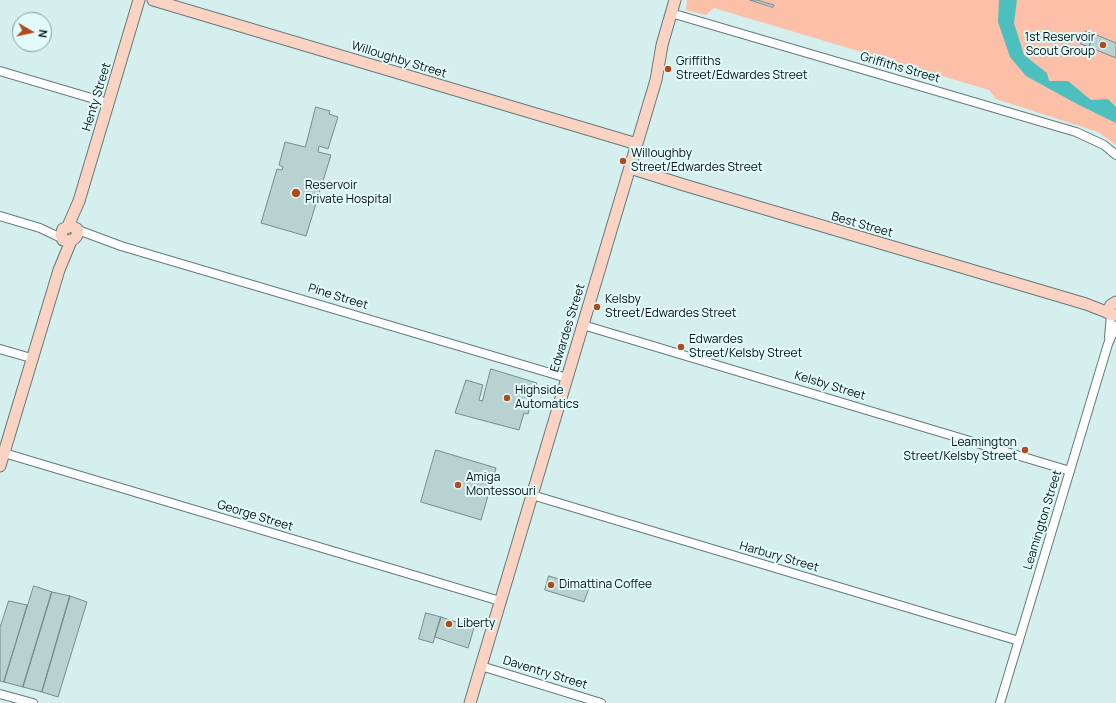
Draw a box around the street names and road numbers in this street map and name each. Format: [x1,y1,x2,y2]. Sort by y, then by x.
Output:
street label: Willoughby Street [350,39,448,81]
street label: Griffiths Street [858,50,942,86]
street label: Henty Street [80,61,114,133]
street label: Best Street [830,209,894,241]
street label: Pine Street [306,281,370,313]
street label: Edwardes Street [548,282,588,374]
street label: Kelsby Street [793,368,867,404]
street label: Leamington Street [1021,468,1065,572]
street label: George Street [215,498,295,534]
street label: Harbury Street [738,539,820,575]
street label: Daventry Street [501,653,589,693]

